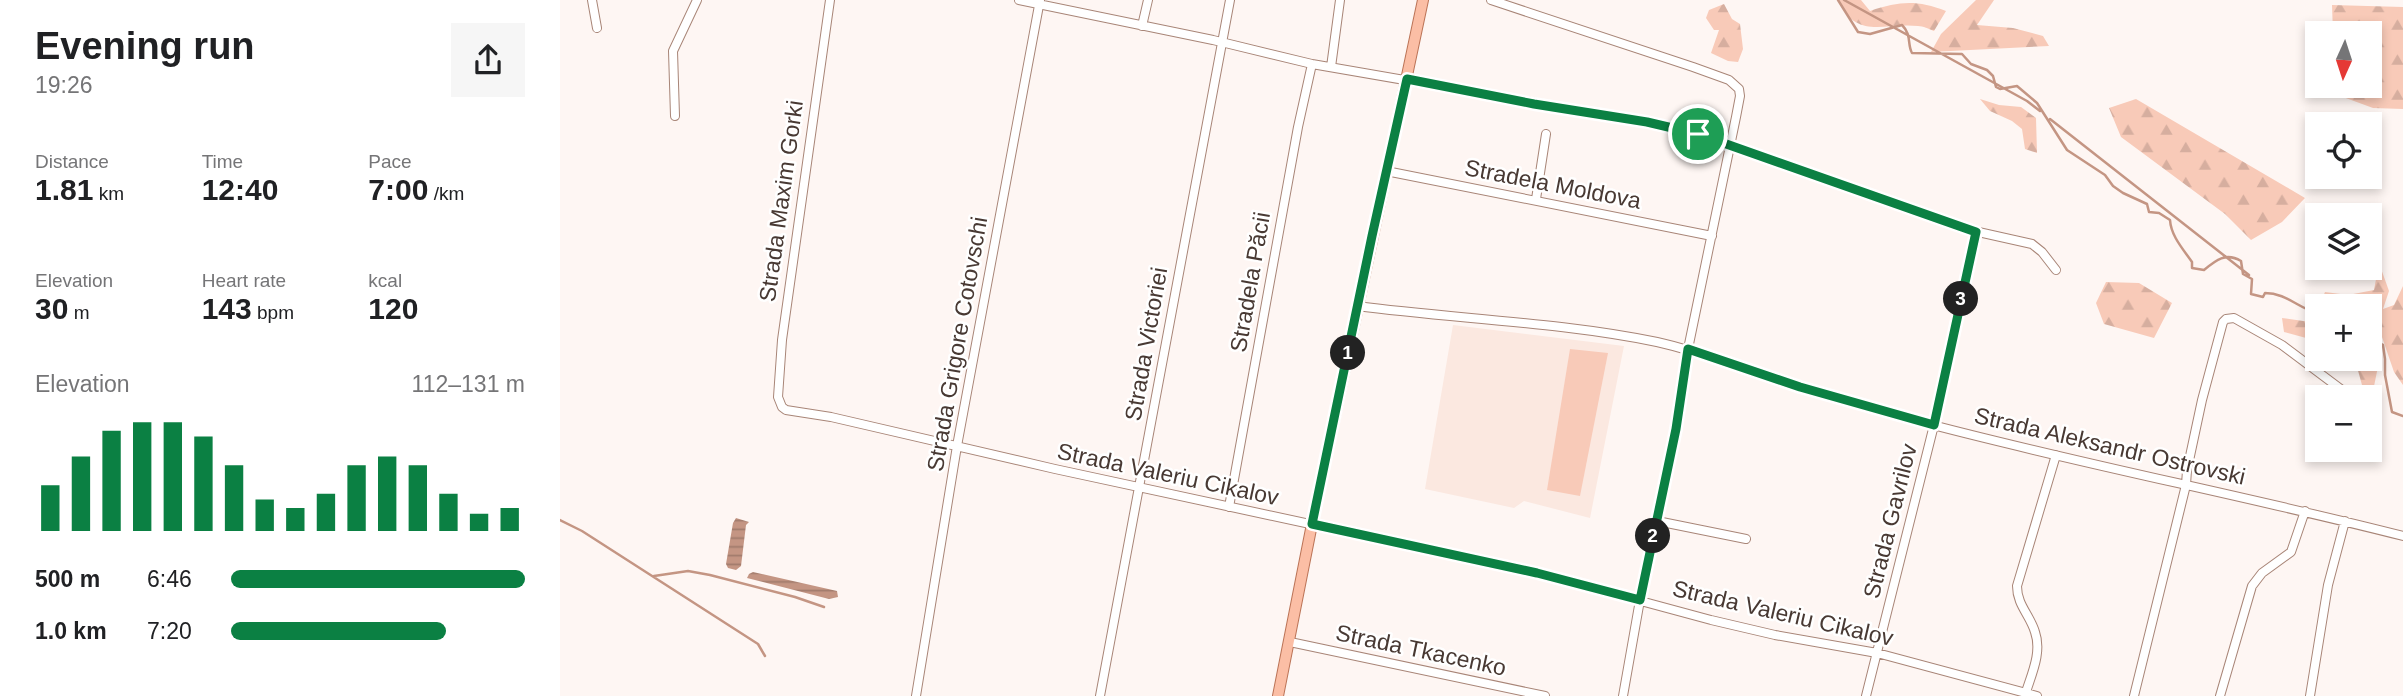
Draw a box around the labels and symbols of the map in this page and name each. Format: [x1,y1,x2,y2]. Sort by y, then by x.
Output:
north arrow [2305,21,2382,98]
street label: Strada Maxim Gorki [754,99,808,303]
pin [1668,104,1728,164]
street label: Stradela Moldova [1463,154,1644,214]
street label: Stradela Păcii [1225,210,1275,354]
street label: Strada Grigore Cotovschi [922,215,992,473]
street label: Strada Victoriei [1120,265,1172,423]
pin: 3 [1944,282,1978,316]
pin: 1 [1330,336,1366,370]
street label: Strada Aleksandr Ostrovski [1972,402,2248,490]
street label: Strada Valeriu Cikalov [1055,438,1282,510]
street label: Strada Gavrilov [1858,440,1922,601]
pin: 2 [1636,518,1670,554]
street label: Strada Valeriu Cikalov [1670,575,1896,651]
street label: Strada Tkacenko [1333,619,1509,681]

